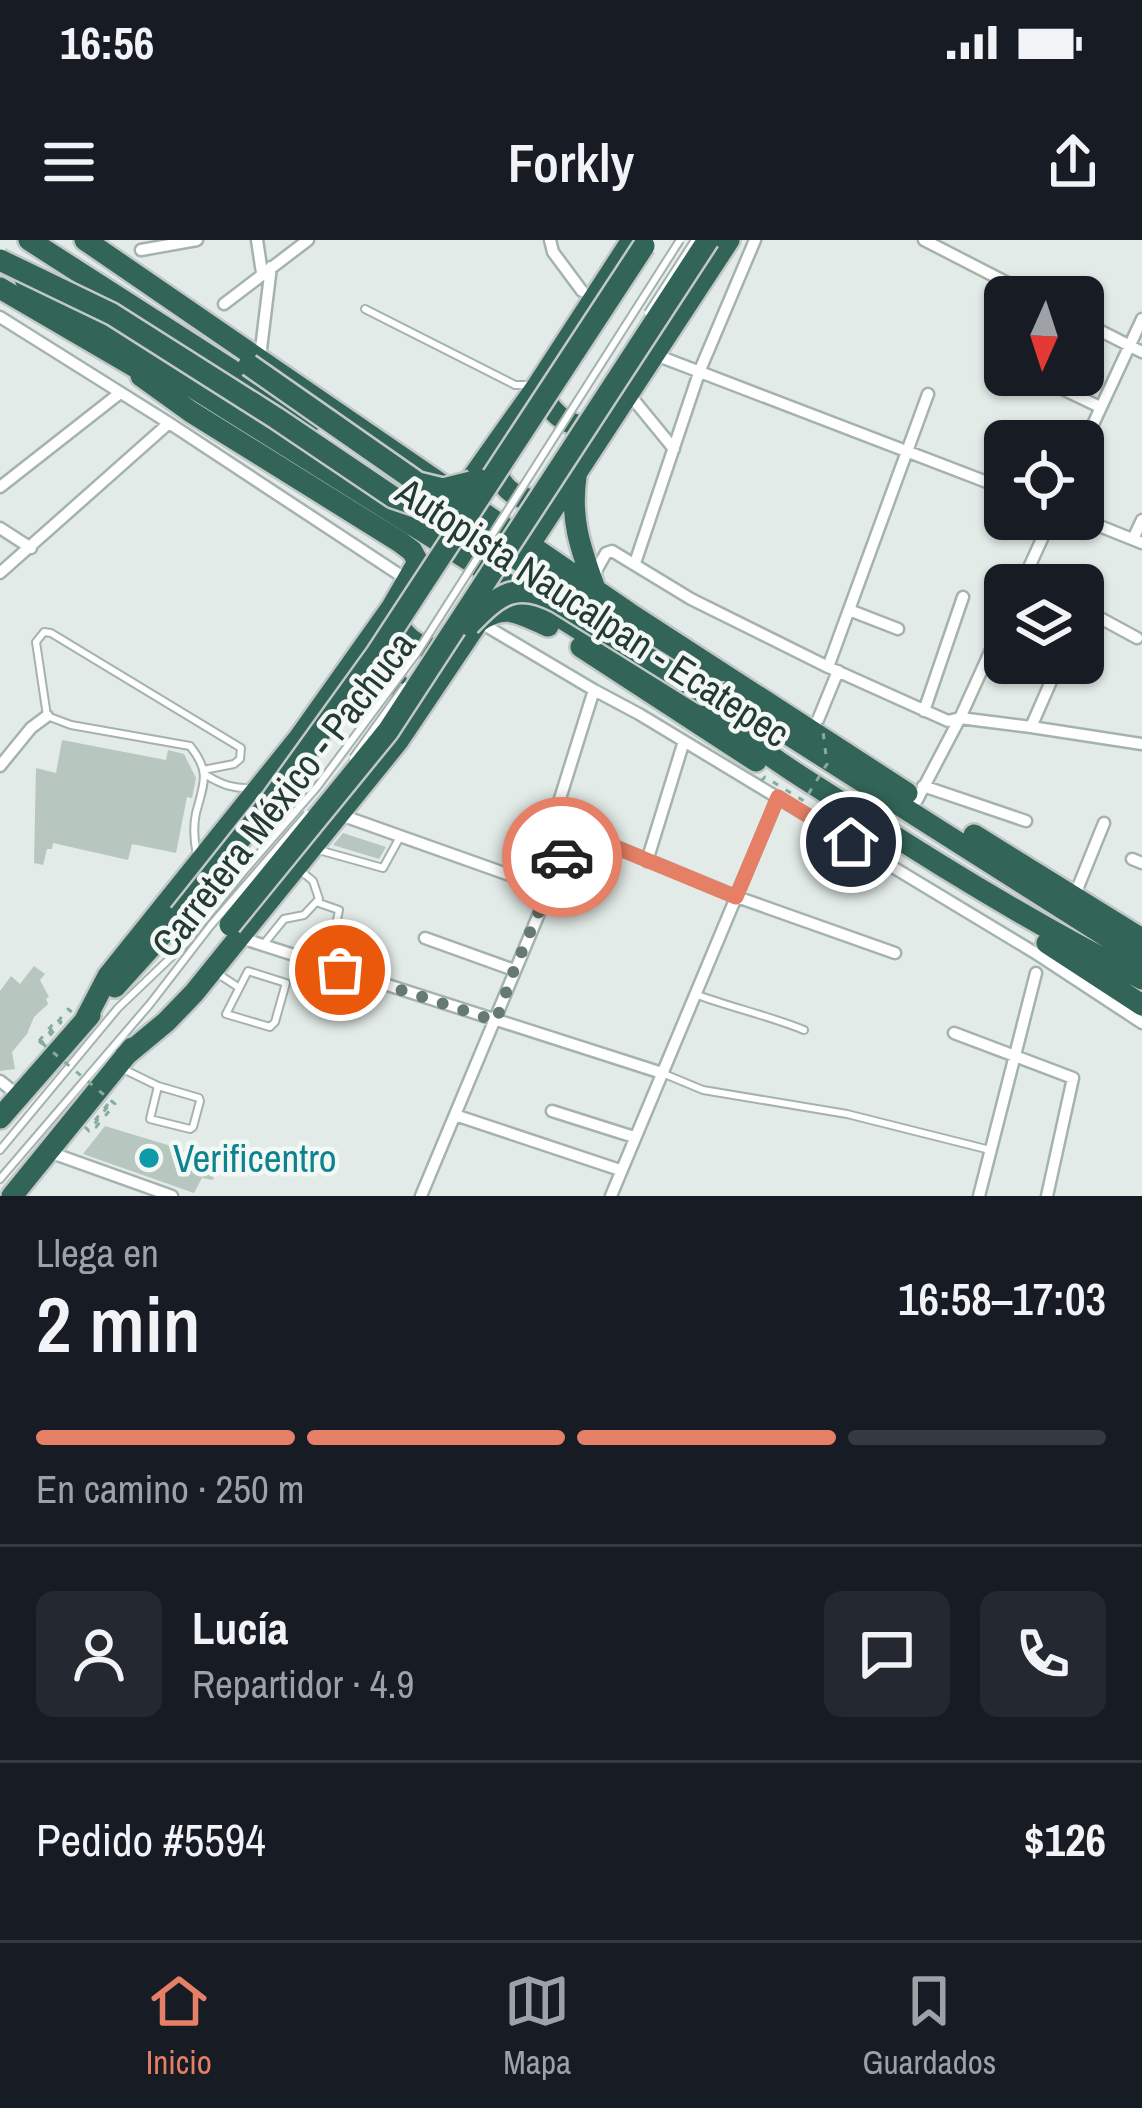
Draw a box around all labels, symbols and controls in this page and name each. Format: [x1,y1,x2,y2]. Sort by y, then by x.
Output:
text: 16:56 [60,12,154,73]
text: Forkly [508,126,634,199]
icon: menu [36,129,102,195]
icon: share [1040,129,1106,195]
north arrow [984,276,1104,396]
map controls [984,276,1104,684]
button: locate [984,420,1104,540]
street label: Autopista Naucalpan - Ecatepec [386,465,800,759]
button: layers [984,564,1104,684]
street label: Carretera México - Pachuca [139,620,427,968]
pin [800,791,902,893]
courier [502,797,622,917]
icon: home [818,809,884,875]
icon: car [529,824,595,890]
pin [289,919,391,1021]
icon: bag [307,937,373,1003]
place label: Verificentro [173,1132,337,1184]
marker: Verificentro [136,1145,162,1171]
text: Llega en [36,1227,159,1279]
text: 16:58–17:03 [898,1268,1106,1329]
text: 2 min [36,1271,201,1376]
text: En camino · 250 m [36,1463,304,1515]
button: person [36,1591,162,1717]
button: chat [824,1591,950,1717]
button: phone [980,1591,1106,1717]
text: Lucía [192,1597,288,1658]
text: Repartidor · 4.9 [192,1658,414,1710]
text: Pedido #5594 [36,1809,266,1870]
text: $126 [1024,1809,1106,1870]
tab: Inicio [146,1968,212,2084]
tab: Mapa [503,1968,571,2084]
tab: Guardados [862,1968,996,2084]

